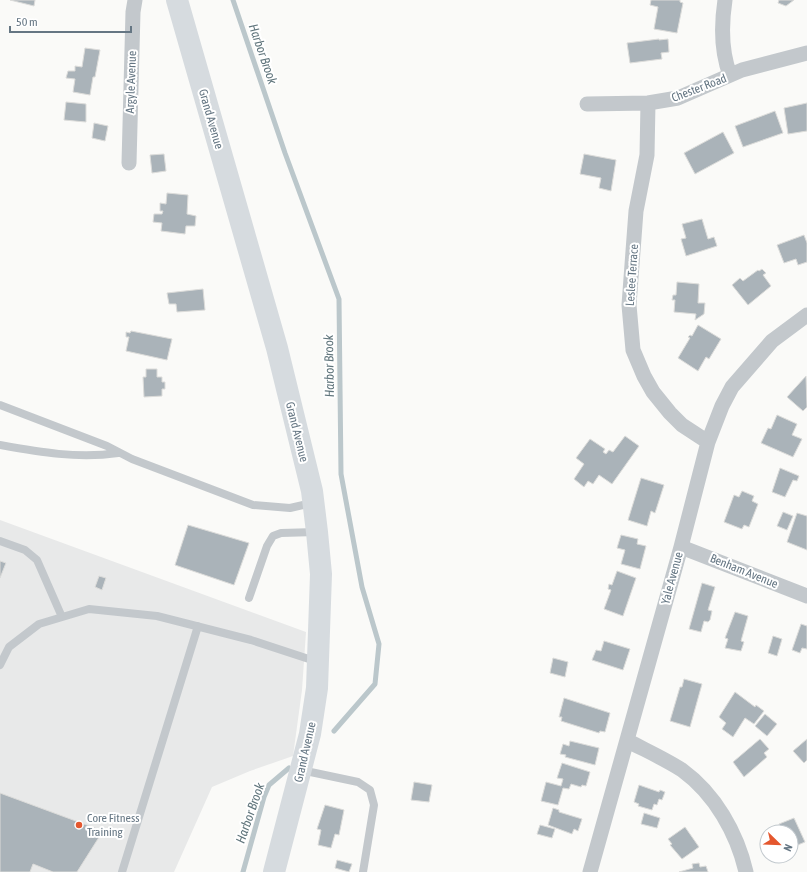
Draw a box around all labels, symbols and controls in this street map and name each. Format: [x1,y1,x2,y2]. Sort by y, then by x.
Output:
scale bar [10,8,131,34]
text: 50 m [16,15,38,29]
water label: Harbor Brook [246,22,280,86]
street label: Argyle Avenue [123,51,139,113]
street label: Chester Road [670,71,728,105]
street label: Grand Avenue [196,87,226,151]
street label: Leslee Terrace [623,243,641,307]
water label: Harbor Brook [321,334,337,398]
street label: Grand Avenue [283,400,311,464]
street label: Yale Avenue [658,550,686,606]
street label: Benham Avenue [708,551,780,591]
street label: Grand Avenue [291,720,319,784]
water label: Harbor Brook [233,781,267,845]
place label: Core Fitness Training [87,811,139,839]
marker: Core Fitness Training [74,820,84,830]
north arrow [759,824,799,864]
text: N [781,843,795,853]

